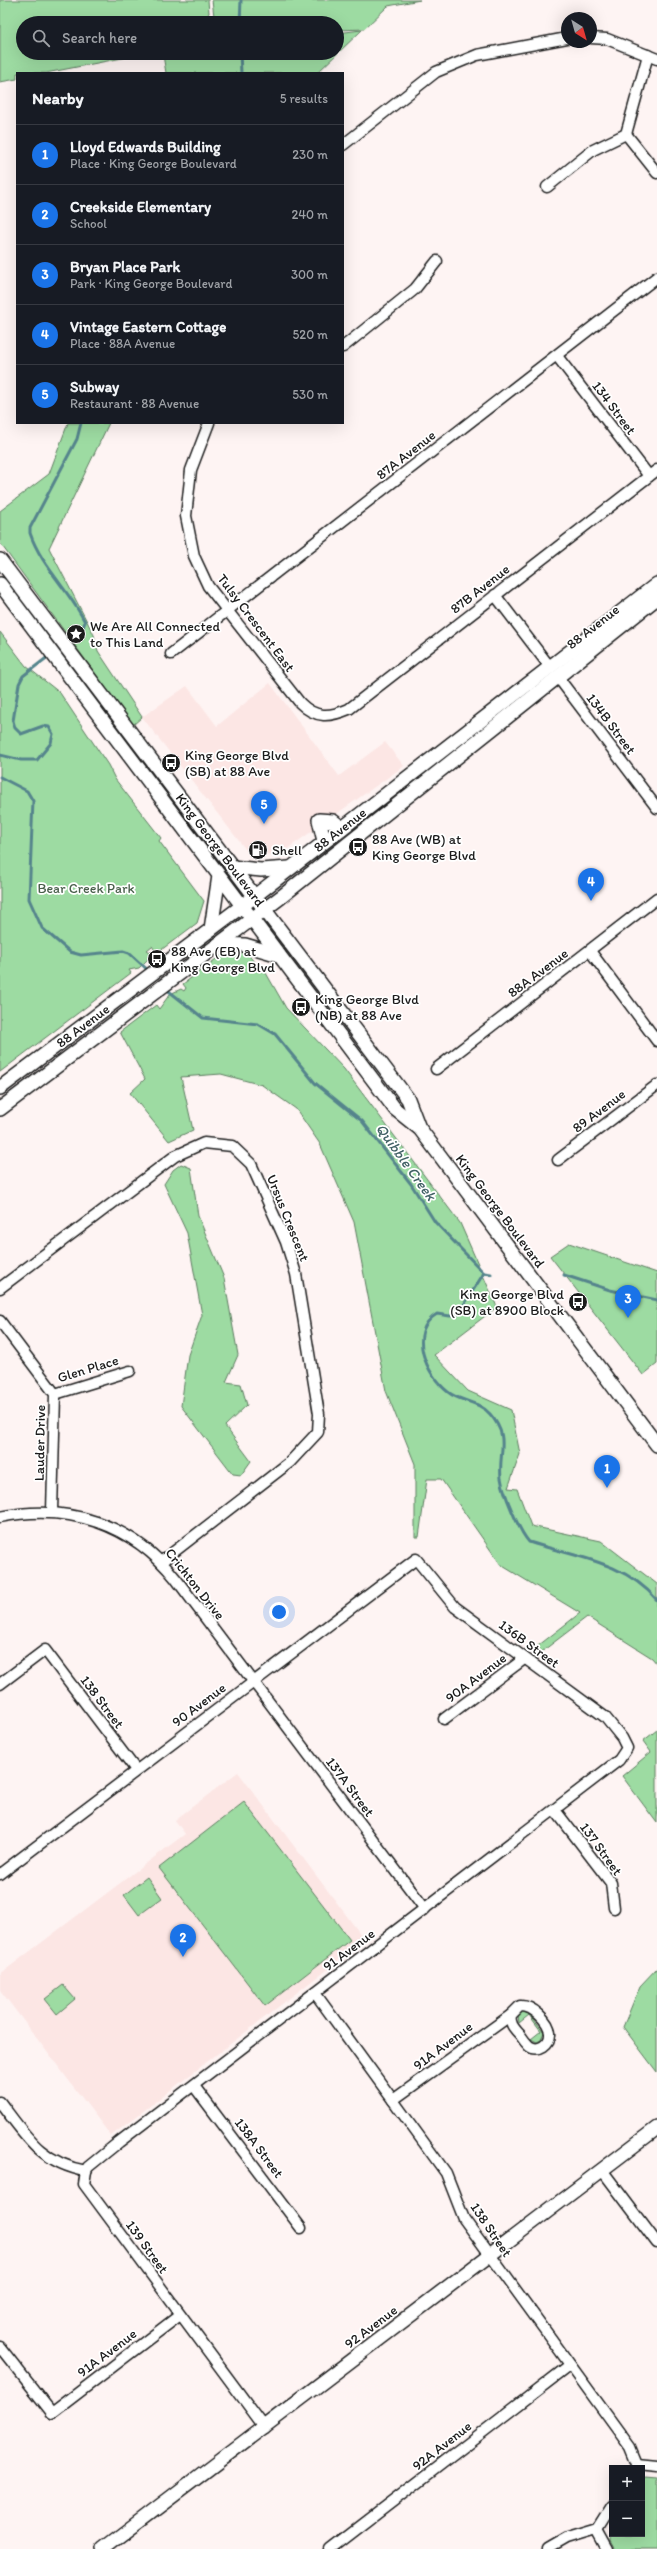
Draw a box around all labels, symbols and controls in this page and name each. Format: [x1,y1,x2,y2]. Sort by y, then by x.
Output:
north arrow [561,12,597,48]
search box [16,16,344,60]
icon: search [30,27,52,49]
text: Search here [62,29,137,47]
text: Nearby [32,88,84,108]
text: 5 results [280,91,328,106]
text: Lloyd Edwards Building [70,138,221,156]
text: 1 [42,147,48,162]
text: 230 m [292,147,328,162]
text: Place · King George Boulevard [70,156,237,171]
text: Creekside Elementary [70,198,211,216]
text: 2 [42,207,48,222]
text: 240 m [291,207,328,222]
text: School [70,216,107,231]
text: Bryan Place Park [70,258,180,276]
text: 3 [41,267,49,282]
text: 300 m [291,267,328,282]
text: Park · King George Boulevard [70,276,232,291]
text: Vintage Eastern Cottage [70,318,226,336]
text: 4 [41,327,49,342]
text: 520 m [292,327,328,342]
text: Place · 88A Avenue [70,336,175,351]
text: Subway [70,378,119,396]
street label: 134 Street [588,378,640,438]
text: 5 [42,387,48,402]
text: 530 m [292,387,328,402]
text: Restaurant · 88 Avenue [70,396,199,411]
street label: 87A Avenue [373,426,439,483]
street label: 87B Avenue [447,560,513,617]
street label: Tulsy Crescent East [214,571,298,675]
street label: 88 Avenue [563,601,623,653]
place label: We Are All Connected to This Land [90,618,220,651]
place icon: We Are All Connected to This Land [65,623,87,645]
street label: 134B Street [583,690,639,758]
place label: King George Blvd (SB) at 88 Ave [185,747,289,780]
bus stop icon: King George Blvd (SB) at 88 Ave [160,752,182,774]
street label: King George Boulevard [172,790,269,910]
pin: 5 [251,791,277,824]
street label: 88 Avenue [310,804,370,856]
place label: 88 Ave (WB) at King George Blvd [372,831,476,864]
bus stop icon: 88 Ave (WB) at King George Blvd [347,836,369,858]
fuel station icon: Shell [247,839,269,861]
place label: Shell [272,842,302,859]
pin: 4 [578,868,604,901]
park label: Bear Creek Park [37,880,135,897]
place label: 88 Ave (EB) at King George Blvd [171,943,275,976]
street label: 88A Avenue [504,945,572,1001]
bus stop icon: 88 Ave (EB) at King George Blvd [146,948,168,970]
place label: King George Blvd (NB) at 88 Ave [315,991,419,1024]
bus stop icon: King George Blvd (NB) at 88 Ave [290,996,312,1018]
street label: 88 Avenue [53,1000,113,1052]
street label: 89 Avenue [569,1085,629,1136]
water label: Quibble Creek [372,1120,441,1205]
street label: King George Boulevard [452,1151,549,1271]
street label: Ursus Crescent [263,1172,313,1264]
pin: 3 [615,1285,641,1318]
place label: King George Blvd (SB) at 8900 Block [450,1286,565,1319]
bus stop icon: King George Blvd (SB) at 8900 Block [567,1291,589,1313]
street label: Glen Place [55,1352,121,1386]
street label: Lauder Drive [31,1404,49,1481]
pin: 1 [594,1455,620,1488]
street label: Crichton Drive [162,1545,228,1624]
your location [269,1602,289,1622]
street label: 136B Street [495,1616,563,1672]
street label: 90A Avenue [442,1649,510,1706]
street label: 138 Street [77,1672,127,1732]
street label: 90 Avenue [169,1679,229,1731]
street label: 137A Street [322,1754,378,1820]
street label: 137 Street [576,1819,626,1879]
pin: 2 [170,1924,196,1957]
street label: 91 Avenue [320,1925,379,1975]
street label: 91A Avenue [410,2018,476,2074]
street label: 138A Street [231,2115,287,2181]
street label: 138 Street [467,2200,515,2260]
street label: 139 Street [122,2217,172,2277]
street label: 92 Avenue [341,2302,401,2352]
street label: 91A Avenue [74,2325,140,2381]
street label: 92A Avenue [409,2417,475,2474]
map controls [609,2465,645,2537]
button: + [609,2465,645,2501]
button: − [609,2501,645,2537]

